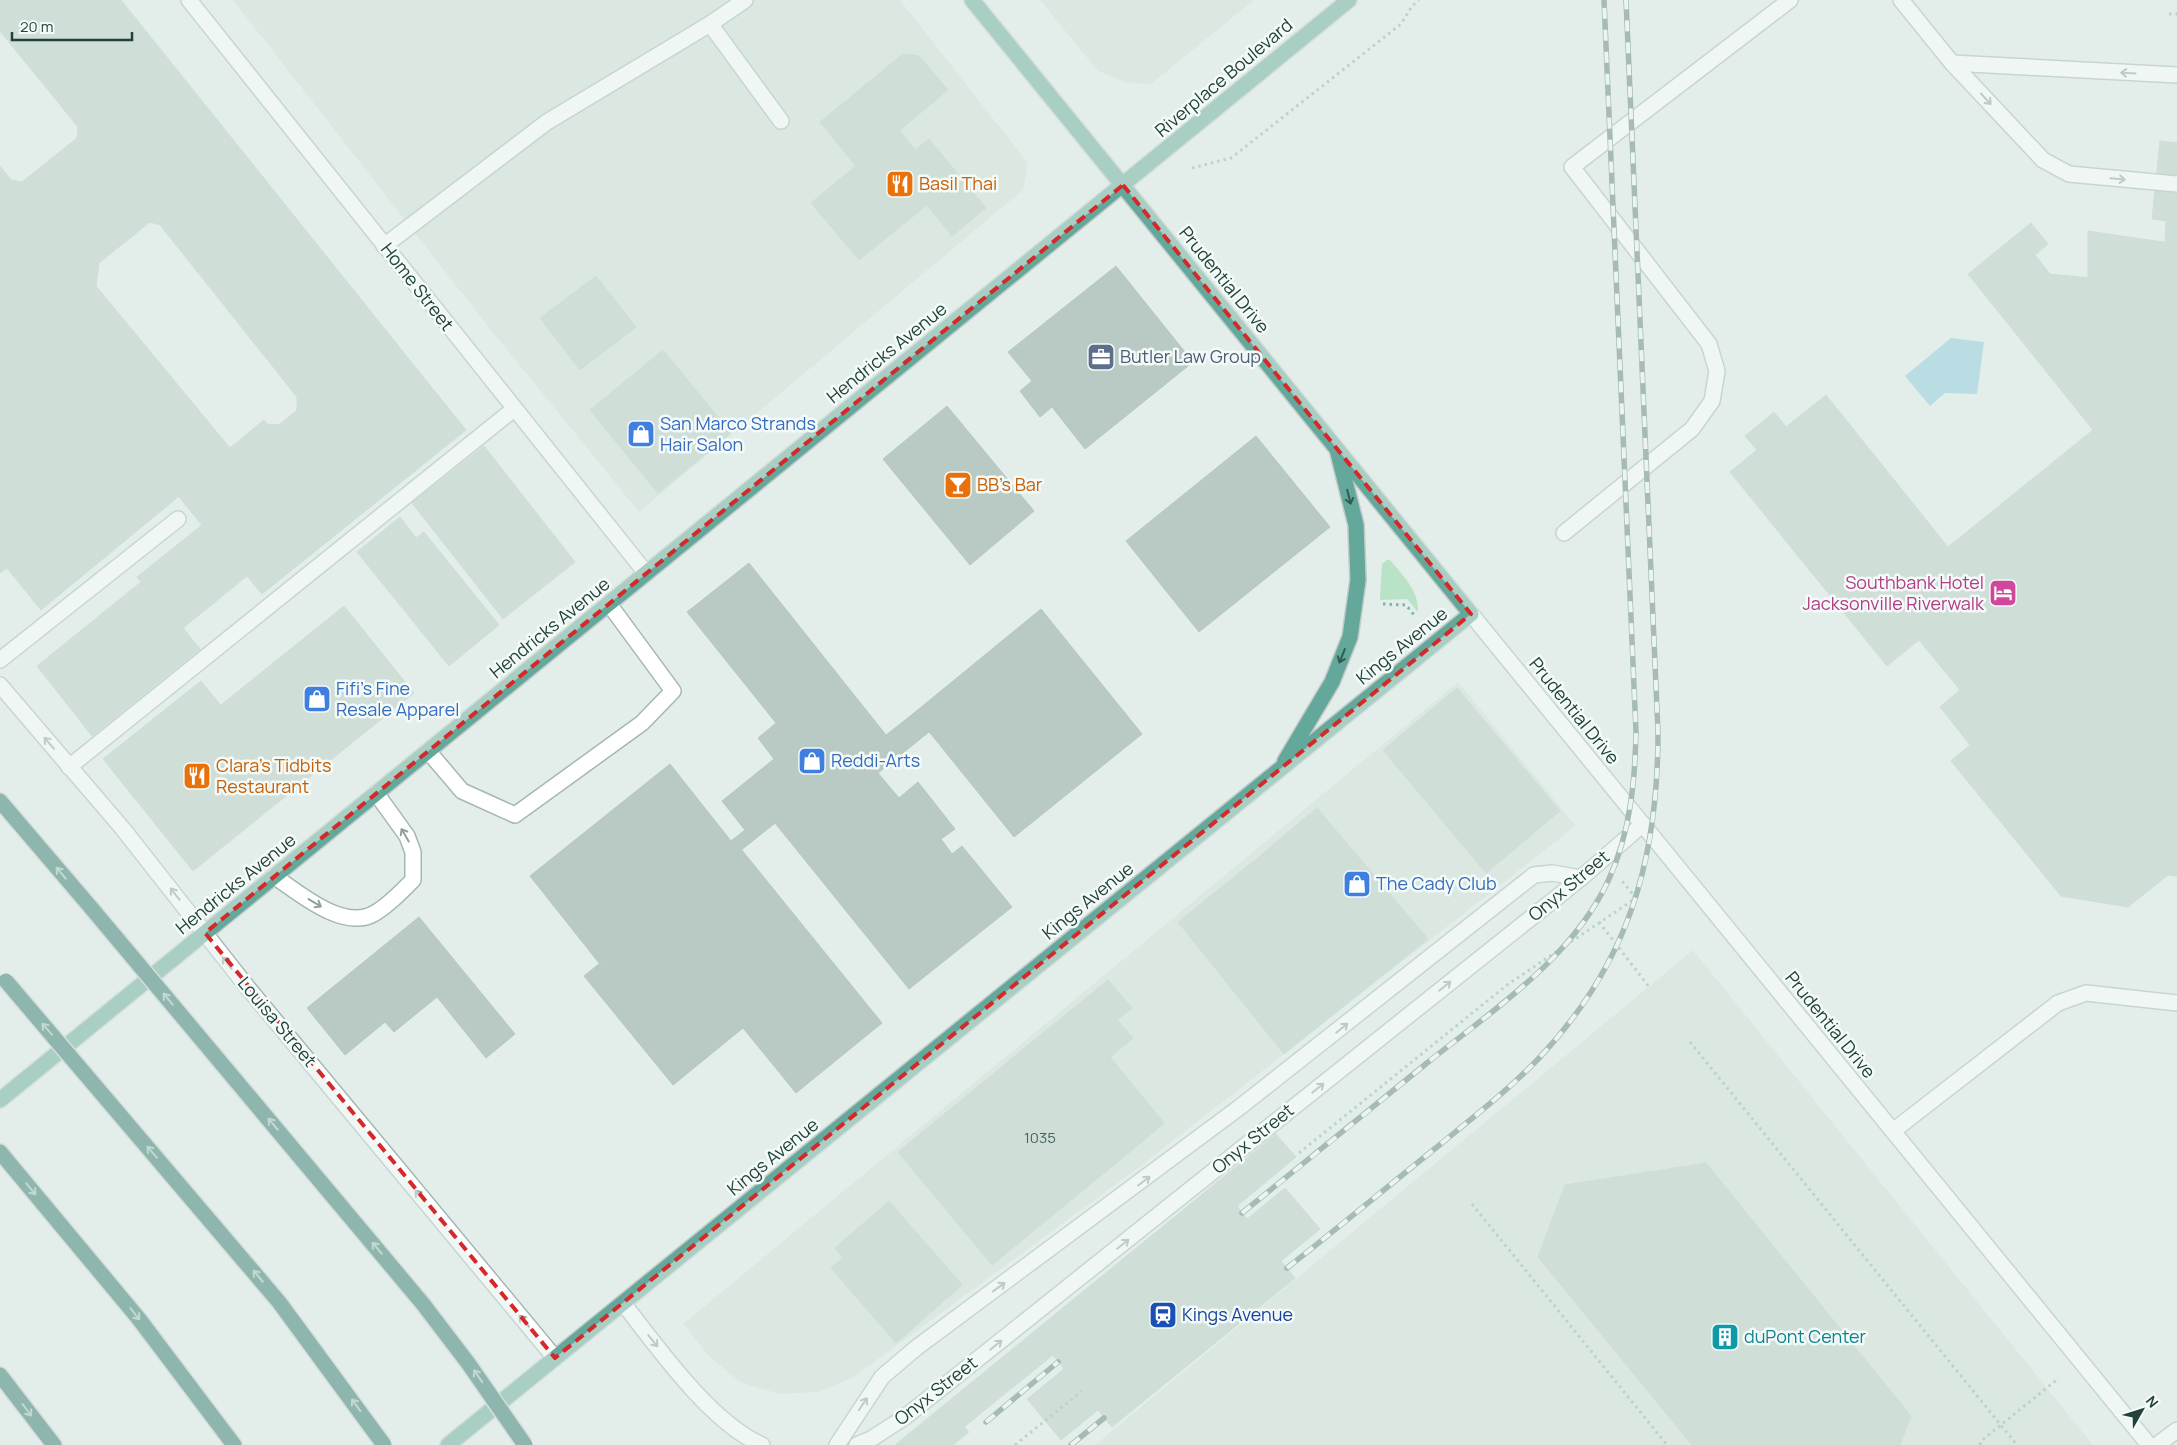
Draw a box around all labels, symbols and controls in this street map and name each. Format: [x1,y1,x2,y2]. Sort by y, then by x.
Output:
scale bar [12,10,132,42]
street label: Riverplace Boulevard [1150,13,1297,142]
text: 20 m [20,16,53,37]
one-way arrow [2121,68,2137,77]
one-way arrow [1980,92,1992,105]
restaurant icon: Basil Thai [885,169,915,199]
place label: Basil Thai [919,171,997,195]
one-way arrow [2110,174,2126,184]
street label: Prudential Drive [1174,221,1275,338]
street label: Home Street [376,238,460,335]
street label: Hendricks Avenue [821,296,951,408]
office icon: Butler Law Group [1086,342,1116,372]
place label: Butler Law Group [1120,344,1261,368]
place label: San Marco Strands Hair Salon [660,411,816,456]
shop icon: San Marco Strands Hair Salon [626,419,656,449]
bar icon: BB's Bar [943,470,973,500]
place label: BB's Bar [977,472,1043,496]
one-way arrow [1345,488,1354,504]
place label: Southbank Hotel Jacksonville Riverwalk [1803,570,1985,615]
street label: Hendricks Avenue [484,571,614,683]
hotel icon: Southbank Hotel Jacksonville Riverwalk [1988,578,2018,608]
street label: Kings Avenue [1351,601,1452,689]
one-way arrow [1337,648,1346,663]
street label: Prudential Drive [1524,652,1625,769]
place label: Fifi's Fine Resale Apparel [336,676,459,721]
shop icon: Fifi's Fine Resale Apparel [302,684,332,714]
one-way arrow [43,736,55,749]
shop icon: Reddi-Arts [797,746,827,776]
place label: Reddi-Arts [831,748,920,772]
place label: Clara's Tidbits Restaurant [216,753,331,798]
restaurant icon: Clara's Tidbits Restaurant [182,761,212,791]
street label: Hendricks Avenue [170,827,300,939]
one-way arrow [400,827,410,842]
street label: Onyx Street [1523,844,1614,926]
street label: Kings Avenue [1037,856,1138,944]
one-way arrow [55,866,67,879]
shop icon: The Cady Club [1342,869,1372,899]
place label: The Cady Club [1376,871,1497,895]
one-way arrow [170,888,181,901]
one-way arrow [307,899,321,909]
one-way arrow [222,956,233,969]
street label: Prudential Drive [1780,966,1881,1083]
street label: Louisa Street [233,971,323,1071]
one-way arrow [1438,981,1451,992]
one-way arrow [163,993,174,1006]
one-way arrow [41,1022,52,1035]
one-way arrow [1335,1023,1348,1034]
one-way arrow [1311,1082,1324,1093]
street label: Onyx Street [1206,1098,1298,1179]
street label: Kings Avenue [722,1112,823,1200]
one-way arrow [267,1118,278,1131]
house number: 1035 [1024,1127,1056,1148]
one-way arrow [147,1146,158,1159]
one-way arrow [1137,1175,1150,1186]
one-way arrow [26,1182,37,1195]
one-way arrow [415,1189,426,1202]
one-way arrow [1116,1238,1129,1249]
one-way arrow [372,1242,383,1255]
one-way arrow [252,1269,263,1282]
one-way arrow [992,1282,1005,1293]
station icon: Kings Avenue [1148,1300,1178,1330]
place label: Kings Avenue [1182,1302,1293,1326]
one-way arrow [130,1307,141,1320]
one-way arrow [518,1315,529,1328]
building icon: duPont Center [1710,1322,1740,1352]
place label: duPont Center [1744,1324,1867,1348]
one-way arrow [648,1335,659,1348]
one-way arrow [989,1339,1002,1350]
street label: Onyx Street [889,1350,982,1430]
one-way arrow [473,1369,483,1383]
north arrow [2117,1385,2167,1435]
text: N [2142,1392,2163,1411]
one-way arrow [858,1397,868,1411]
one-way arrow [351,1398,361,1412]
one-way arrow [22,1403,32,1417]

